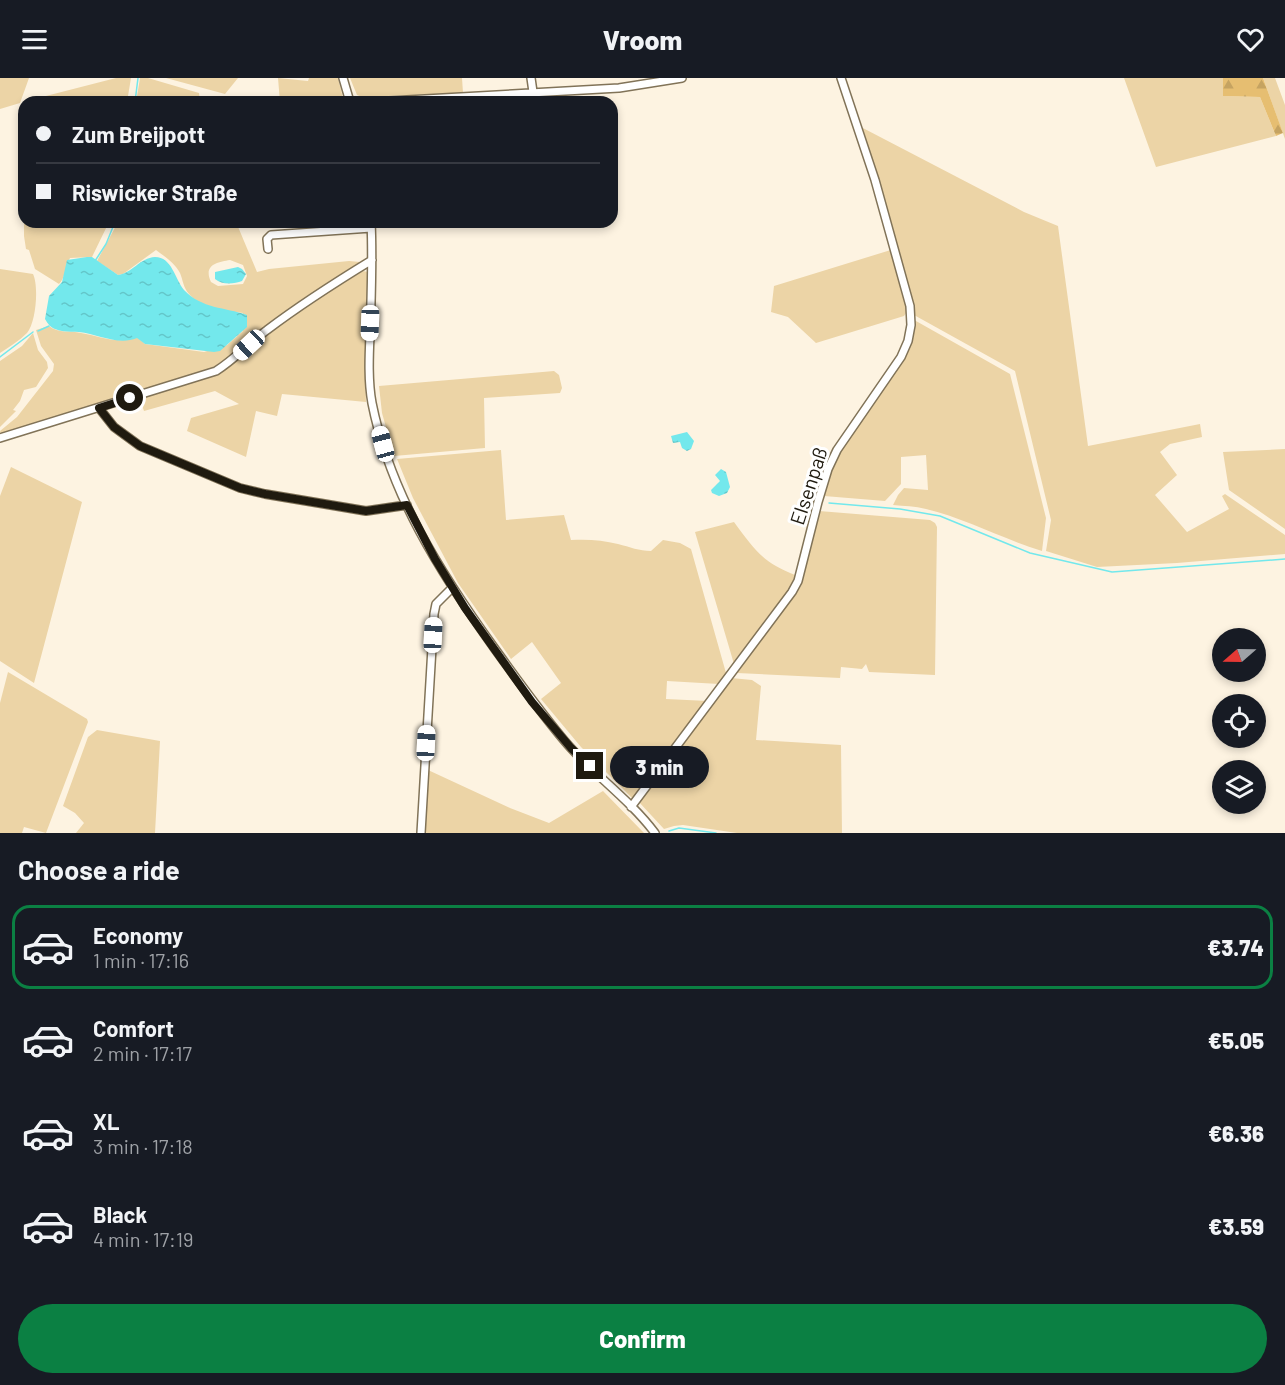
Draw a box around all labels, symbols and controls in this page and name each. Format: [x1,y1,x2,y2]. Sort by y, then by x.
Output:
icon: menu [18,23,51,56]
text: Vroom [603,23,682,55]
icon: heart [1234,23,1267,56]
text: Zum Breijpott [72,121,205,147]
text: Riswicker Straße [72,179,238,205]
car [360,305,380,341]
car [230,326,268,364]
route start [116,384,143,411]
car [370,424,396,464]
street label: Elsenpaß [784,444,832,528]
car [423,617,443,653]
north arrow [1212,628,1266,682]
map controls [1212,628,1266,814]
button: locate [1212,694,1266,748]
car [416,725,436,761]
callout: 3 min [611,745,710,787]
route end [576,752,603,779]
text: 3 min [636,755,683,779]
button: layers [1212,760,1266,814]
text: Choose a ride [18,853,180,885]
icon: car [21,920,75,974]
text: Economy [93,922,183,948]
text: €3.74 [1207,934,1264,960]
text: 1 min · 17:16 [93,948,189,972]
icon: car [21,1013,75,1067]
text: Comfort [93,1015,174,1041]
text: €5.05 [1208,1027,1264,1053]
text: 2 min · 17:17 [93,1041,192,1065]
icon: car [21,1106,75,1160]
text: XL [93,1108,119,1134]
text: €6.36 [1208,1120,1264,1146]
text: 3 min · 17:18 [93,1134,193,1158]
icon: car [21,1199,75,1253]
text: Black [93,1201,147,1227]
text: €3.59 [1208,1213,1264,1239]
text: 4 min · 17:19 [93,1227,193,1251]
button: Confirm [18,1304,1267,1373]

